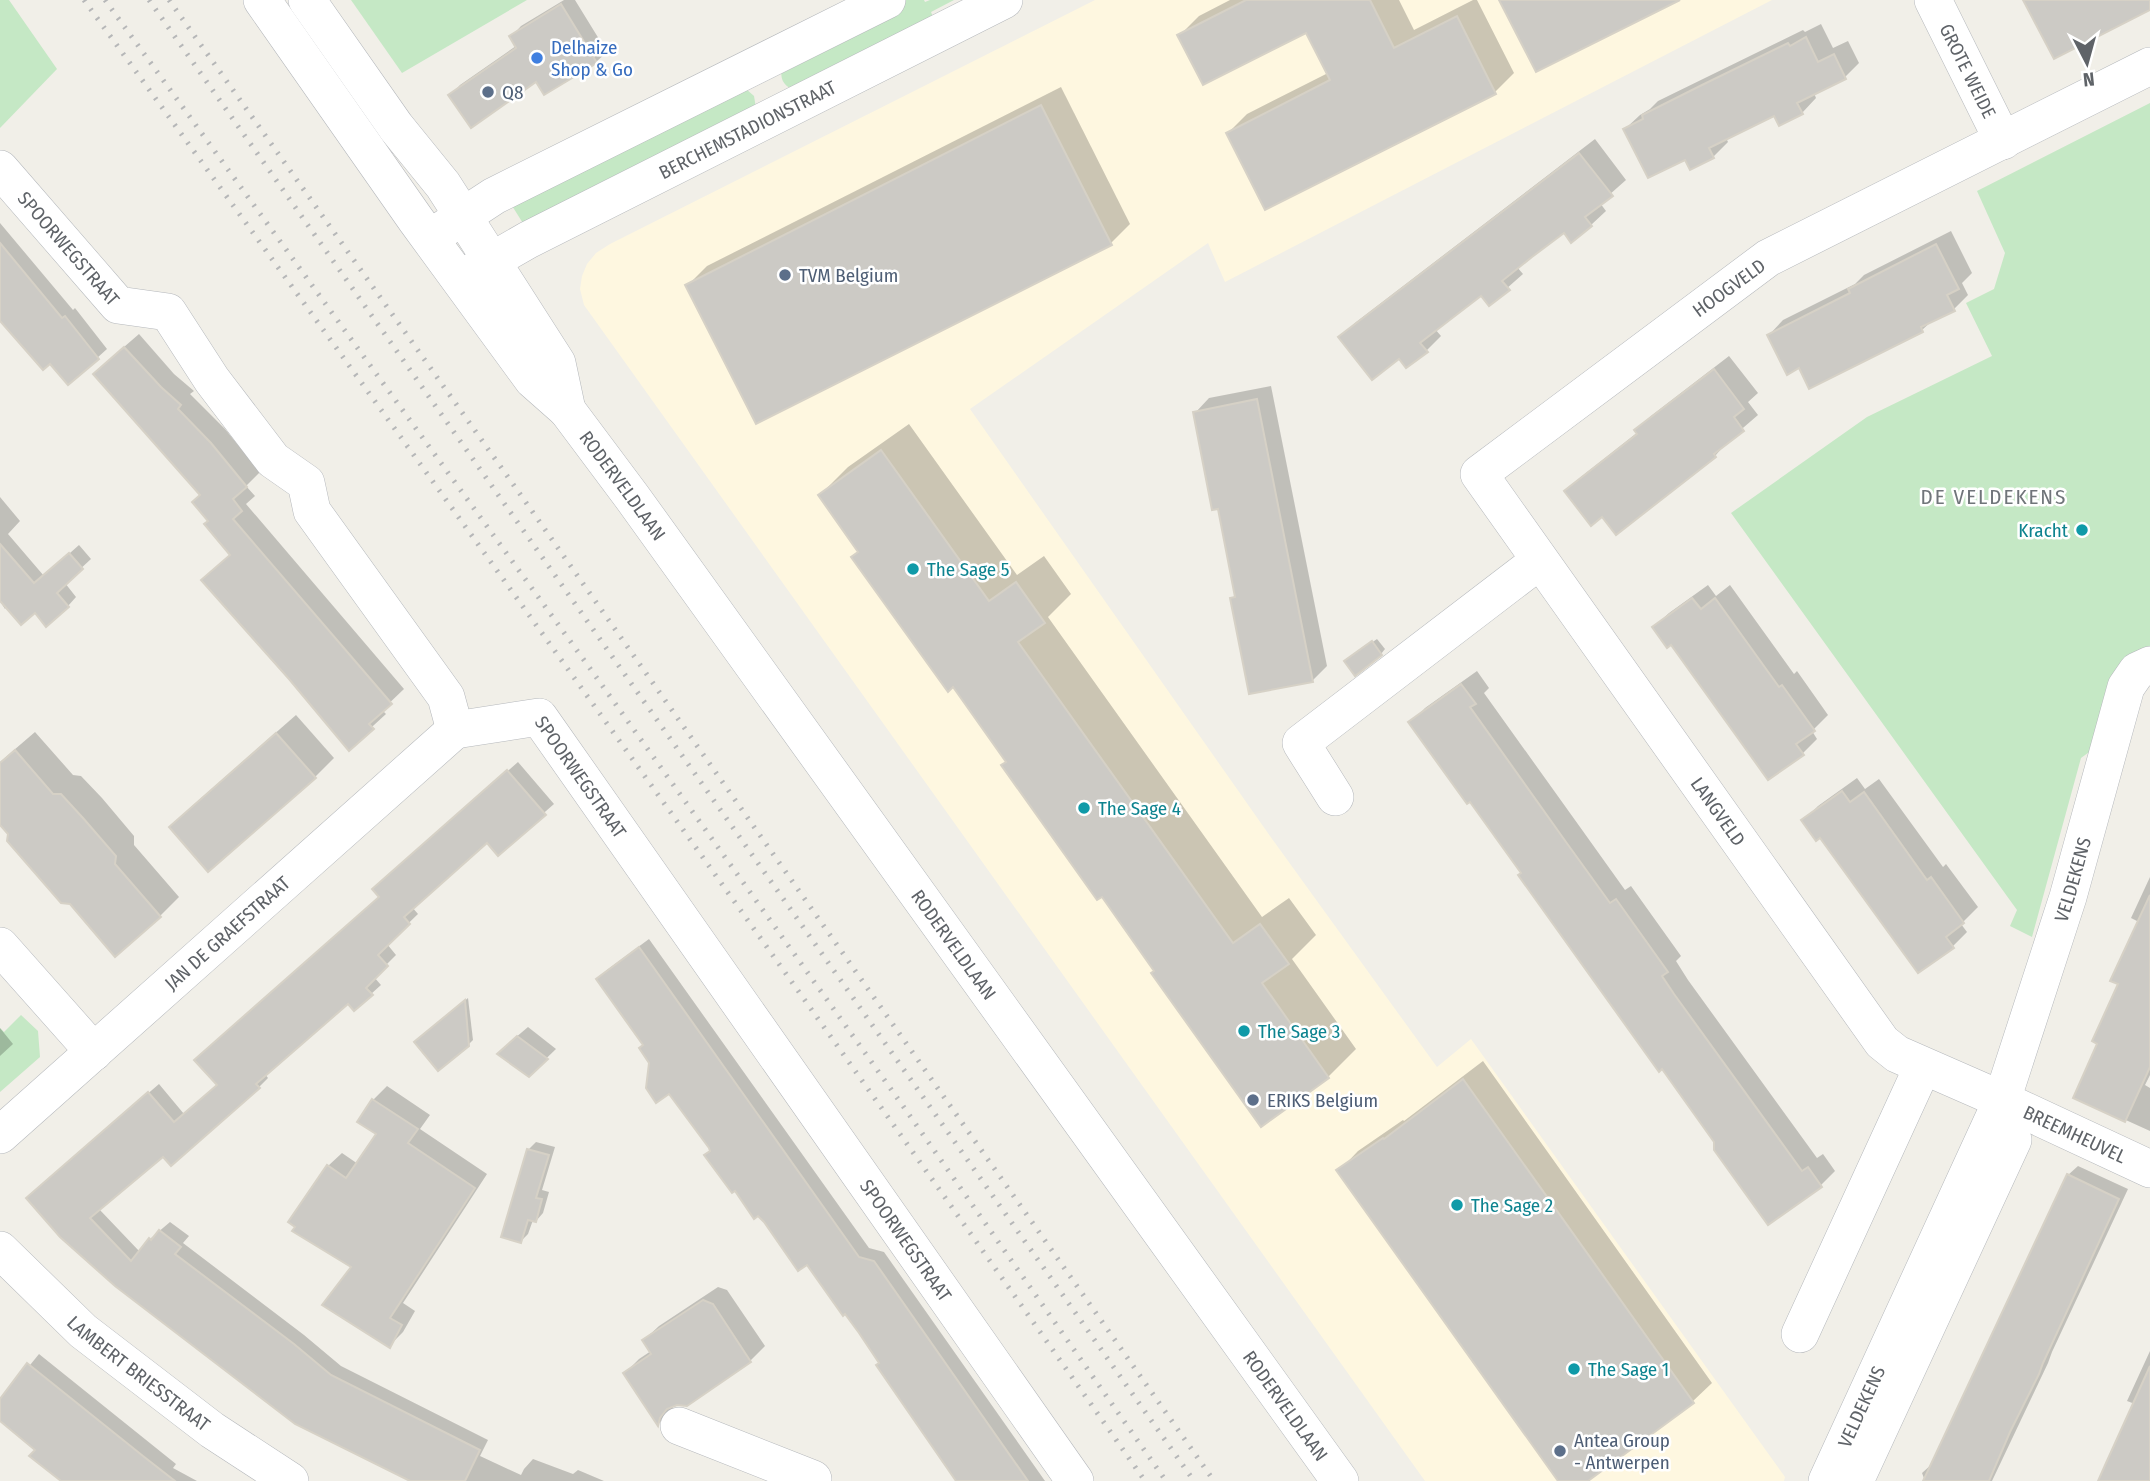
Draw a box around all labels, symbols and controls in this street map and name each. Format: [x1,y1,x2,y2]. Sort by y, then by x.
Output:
street label: GROTE WEIDE [1935,20,2001,122]
north arrow [2052,28,2122,98]
place label: Delhaize Shop & Go [551,36,633,81]
marker: Delhaize Shop & Go [529,50,545,66]
text: N [2082,67,2096,91]
street label: BERCHEMSTADIONSTRAAT [655,75,840,184]
place label: Q8 [502,81,523,104]
marker: Q8 [480,84,496,100]
street label: SPOORWEGSTRAAT [13,187,125,310]
street label: HOOGVELD [1688,254,1770,322]
place label: TVM Belgium [799,264,898,287]
marker: TVM Belgium [777,267,793,283]
street label: RODERVELDLAAN [575,426,671,545]
district label: DE VELDEKENS [1921,484,2068,510]
place label: Kracht [2018,519,2069,542]
marker: Kracht [2074,522,2090,538]
place label: The Sage 5 [927,558,1009,581]
marker: The Sage 5 [905,561,921,577]
street label: SPOORWEGSTRAAT [530,711,632,842]
street label: LANGVELD [1686,773,1751,850]
place label: The Sage 4 [1098,797,1181,820]
marker: The Sage 4 [1076,800,1092,816]
street label: VELDEKENS [2049,834,2096,925]
street label: JAN DE GRAEFSTRAAT [160,871,295,995]
street label: RODERVELDLAAN [907,885,1001,1004]
place label: The Sage 3 [1258,1020,1340,1043]
marker: The Sage 3 [1236,1023,1252,1039]
place label: ERIKS Belgium [1267,1089,1378,1112]
marker: ERIKS Belgium [1245,1092,1261,1108]
street label: BREEMHEUVEL [2020,1100,2130,1168]
street label: SPOORWEGSTRAAT [855,1175,957,1306]
place label: The Sage 2 [1471,1194,1553,1217]
marker: The Sage 2 [1449,1197,1465,1213]
street label: LAMBERT BRIESSTRAAT [63,1311,215,1436]
street label: RODERVELDLAAN [1238,1346,1333,1465]
place label: The Sage 1 [1588,1358,1669,1381]
marker: The Sage 1 [1566,1361,1582,1377]
street label: VELDEKENS [1833,1362,1890,1451]
place label: Antea Group - Antwerpen [1574,1429,1670,1474]
marker: Antea Group - Antwerpen [1552,1443,1568,1459]

